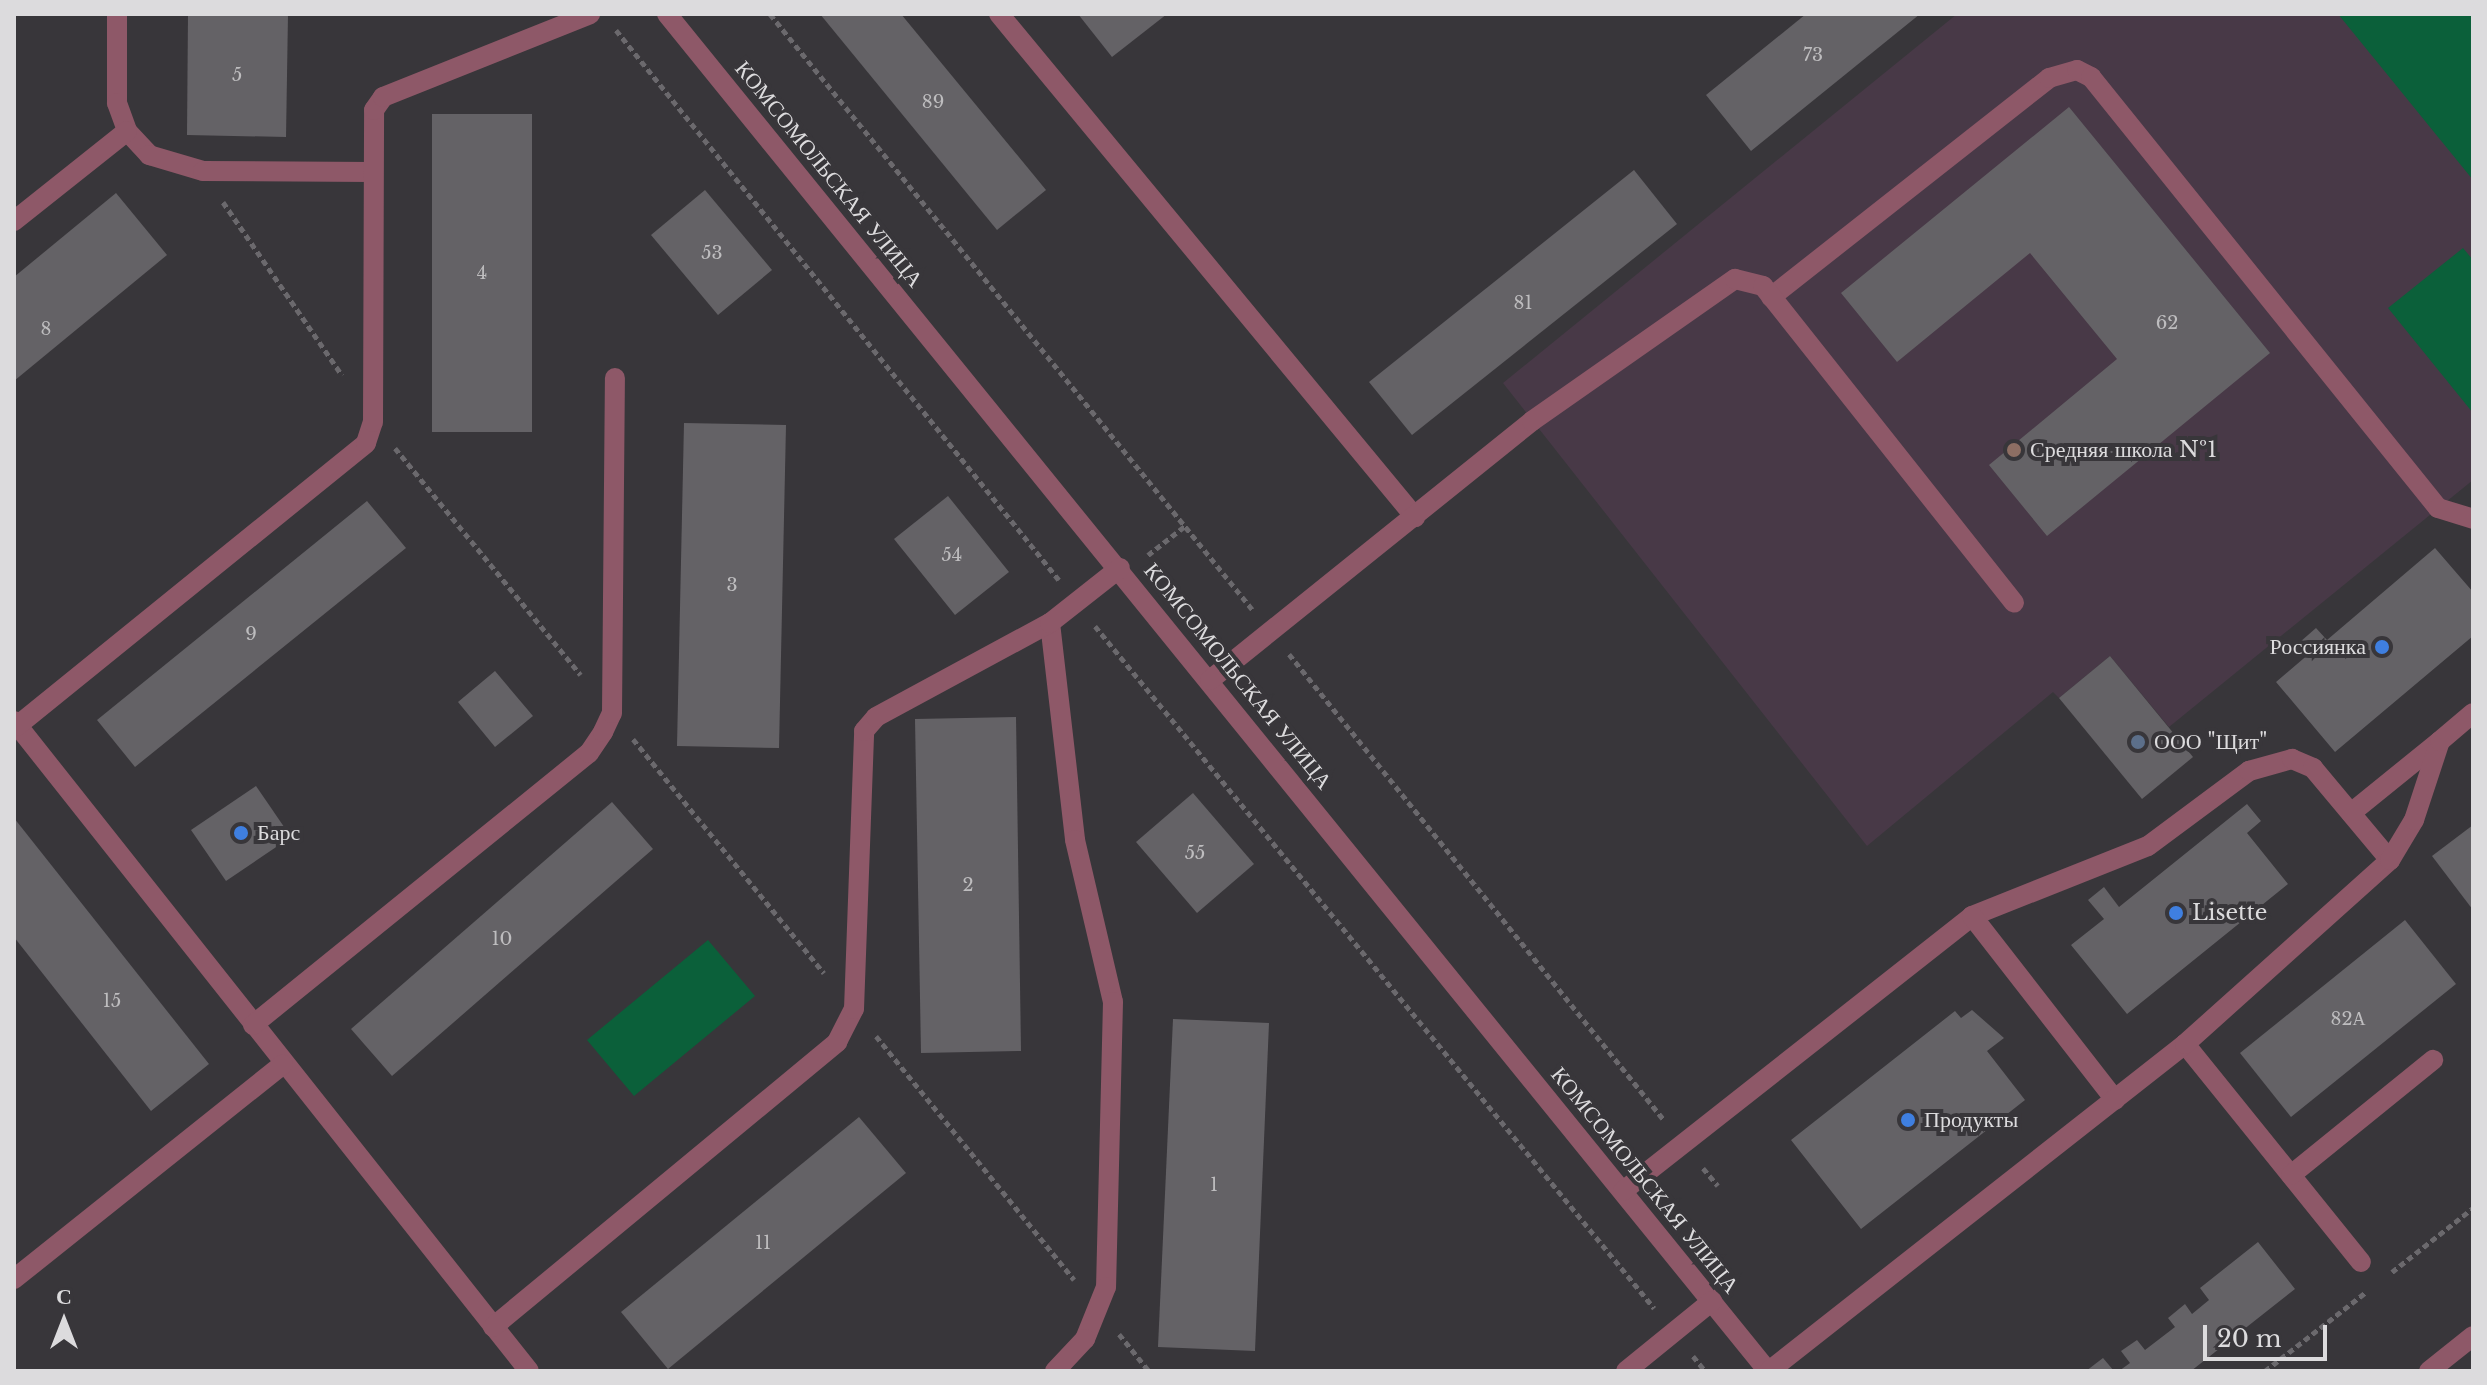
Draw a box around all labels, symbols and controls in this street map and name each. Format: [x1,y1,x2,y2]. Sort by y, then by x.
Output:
house number: 73 [1803,44,1823,66]
street label: КОМСОМОЛЬСКАЯ УЛИЦА [730,56,928,292]
house number: 5 [232,64,242,86]
house number: 89 [922,91,944,113]
house number: 53 [701,242,723,264]
house number: 4 [477,262,487,284]
house number: 81 [1514,292,1532,314]
house number: 62 [2156,312,2178,334]
house number: 8 [41,318,51,340]
place label: Средняя школа №1 [2030,437,2217,463]
marker: Средняя школа №1 [2005,441,2023,459]
house number: 54 [942,544,962,566]
street label: КОМСОМОЛЬСКАЯ УЛИЦА [1139,558,1337,794]
house number: 3 [726,574,738,596]
house number: 9 [245,623,257,645]
place label: Россиянка [2269,634,2366,660]
marker: Россиянка [2373,638,2391,656]
place label: ООО "Щит" [2154,729,2268,755]
marker: ООО "Щит" [2129,733,2147,751]
place label: Барс [257,820,300,846]
marker: Барс [232,824,250,842]
house number: 55 [1185,842,1205,864]
house number: 2 [962,874,974,896]
place label: Lisette [2192,900,2267,926]
marker: Lisette [2167,904,2185,922]
house number: 10 [492,928,512,950]
house number: 15 [103,990,121,1012]
house number: 82А [2331,1008,2365,1030]
street label: КОМСОМОЛЬСКАЯ УЛИЦА [1546,1062,1744,1298]
place label: Продукты [1924,1107,2018,1133]
marker: Продукты [1899,1111,1917,1129]
house number: 1 [1210,1174,1218,1196]
house number: 11 [755,1232,771,1254]
north arrow [24,1281,104,1361]
text: С [56,1283,72,1310]
scale bar [2207,1309,2331,1359]
text: 20 m [2217,1324,2282,1353]

